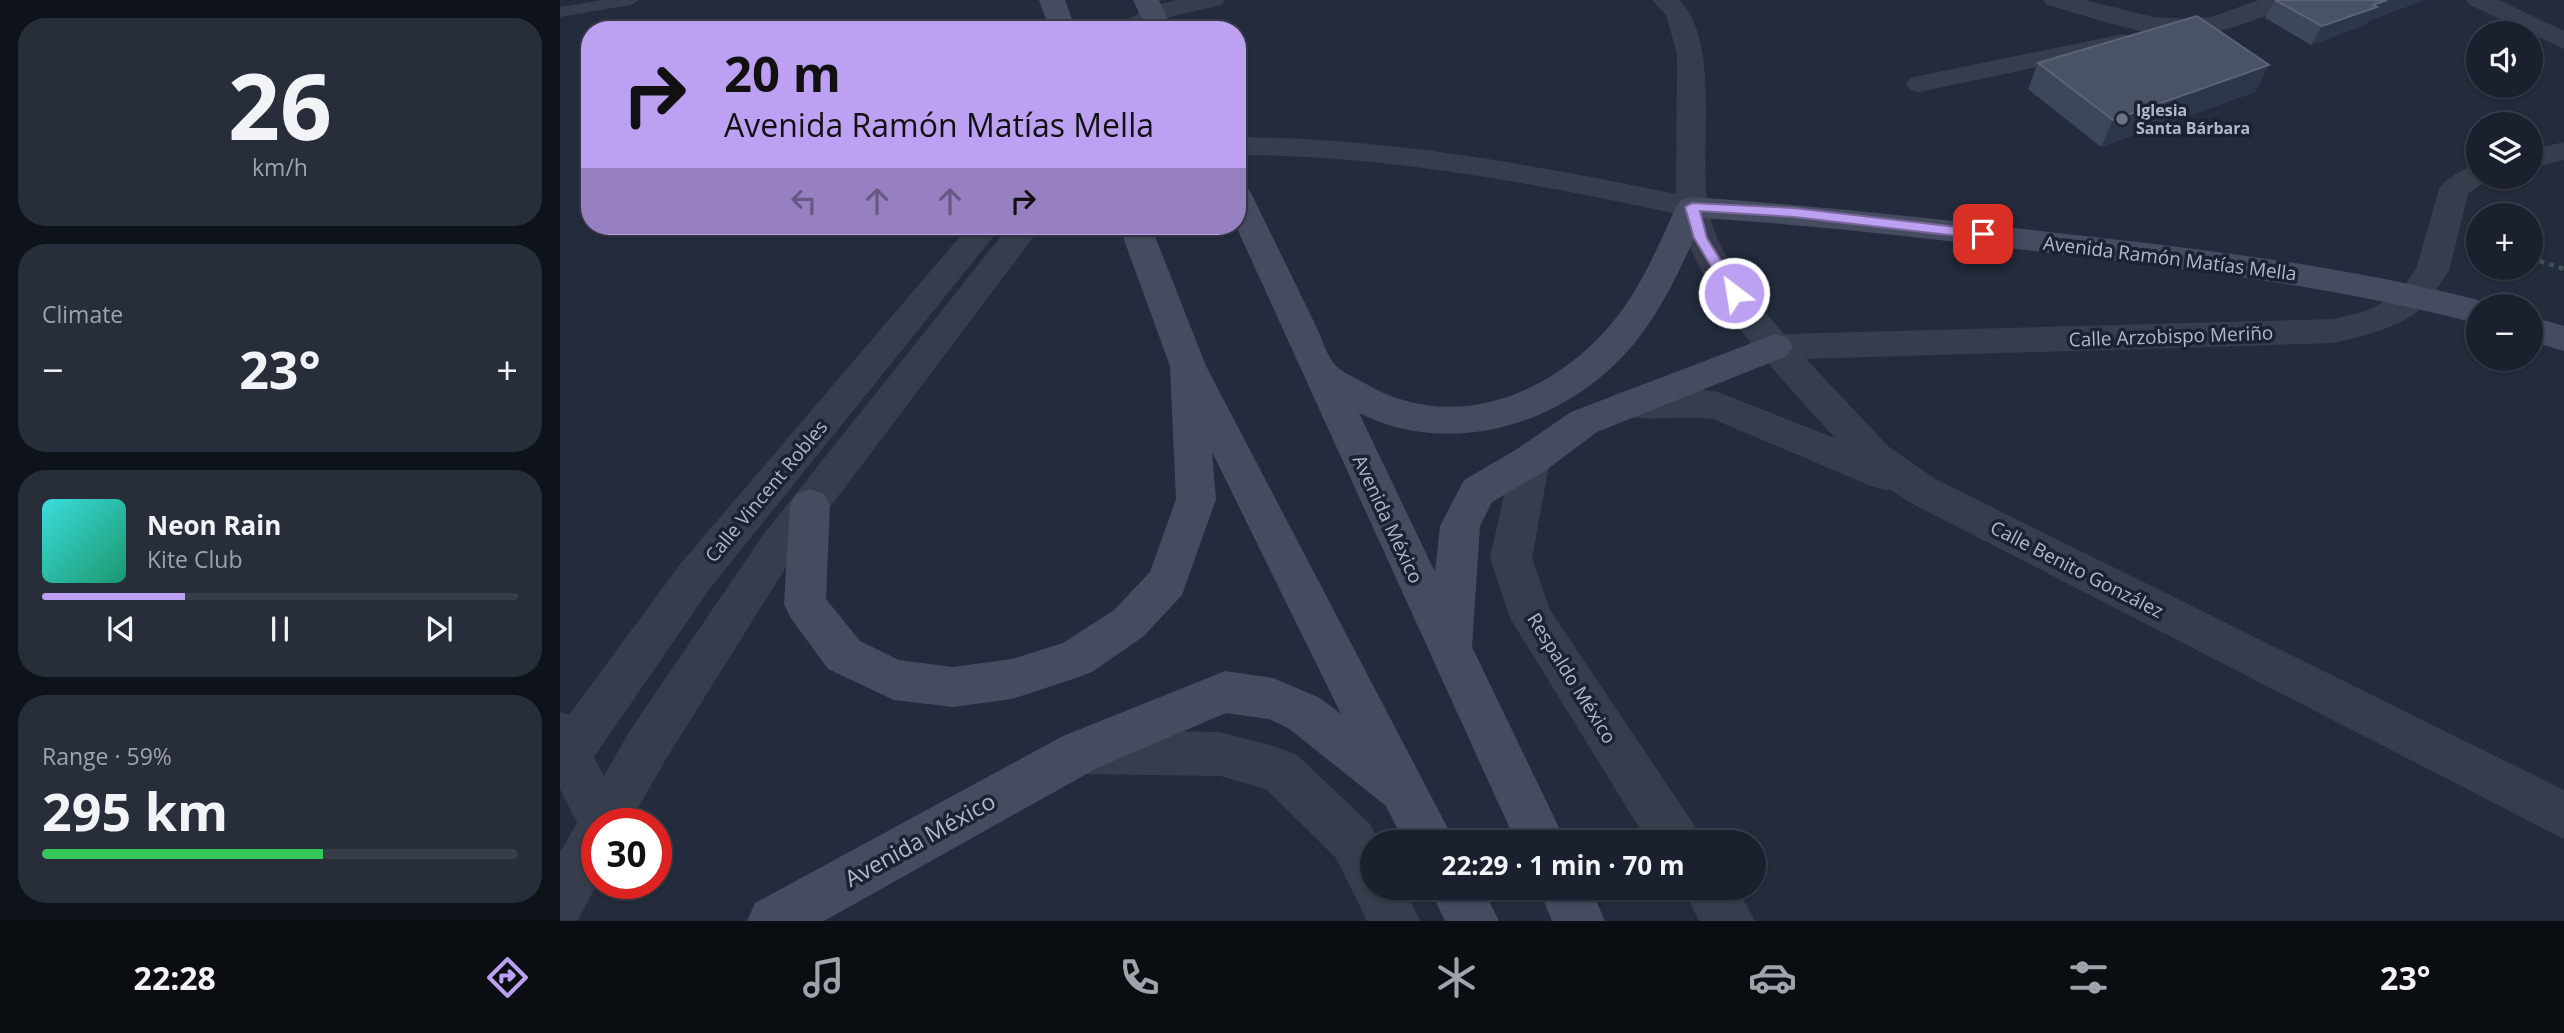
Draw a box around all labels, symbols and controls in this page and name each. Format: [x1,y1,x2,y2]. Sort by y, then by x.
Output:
map controls [2466,21,2543,371]
button: sound [2466,21,2543,98]
text: 20 m [724,40,841,106]
text: 26 [228,43,332,167]
icon: right [609,49,700,140]
place label: Iglesia Santa Bárbara [2136,99,2250,139]
text: Avenida Ramón Matías Mella [724,103,1154,146]
marker: Iglesia Santa Bárbara [2114,111,2130,127]
button: layers [2466,112,2543,189]
text: km/h [252,151,308,183]
icon: left [785,182,823,220]
icon: ahead [858,182,896,220]
icon: ahead [931,182,969,220]
icon: right [1004,182,1042,220]
button: + [2466,203,2543,280]
pin [1953,204,2013,264]
icon: arrive [1964,215,2002,253]
street label: Avenida Ramón Matías Mella [2042,230,2298,286]
position arrow [1697,256,1771,330]
button: − [2466,294,2543,371]
text: Climate [42,298,123,330]
street label: Calle Arzobispo Meriño [2068,319,2274,353]
text: 23° [239,333,321,404]
text: − [42,343,64,395]
text: + [496,343,518,395]
street label: Calle Vincent Robles [699,414,833,568]
street label: Avenida México [1347,451,1429,587]
text: Neon Rain [147,507,281,543]
street label: Calle Benito González [1986,514,2168,624]
text: Kite Club [147,543,242,575]
street label: Respaldo México [1521,608,1623,748]
icon: previous [102,610,140,648]
icon: pause [261,610,299,648]
icon: next [420,610,458,648]
text: Range · 59% [42,740,172,772]
text: 295 km [42,775,228,846]
street label: Avenida México [838,784,1001,894]
speed limit sign: 30 [581,808,672,899]
text: 22:29 · 1 min · 70 m [1442,847,1684,883]
icon: directions [483,953,532,1002]
icon: music [799,953,848,1002]
icon: phone [1115,953,1164,1002]
icon: climate [1432,953,1481,1002]
icon: car [1748,953,1797,1002]
icon: filters [2064,953,2113,1002]
text: 22:28 [134,956,216,999]
text: 23° [2380,956,2430,999]

